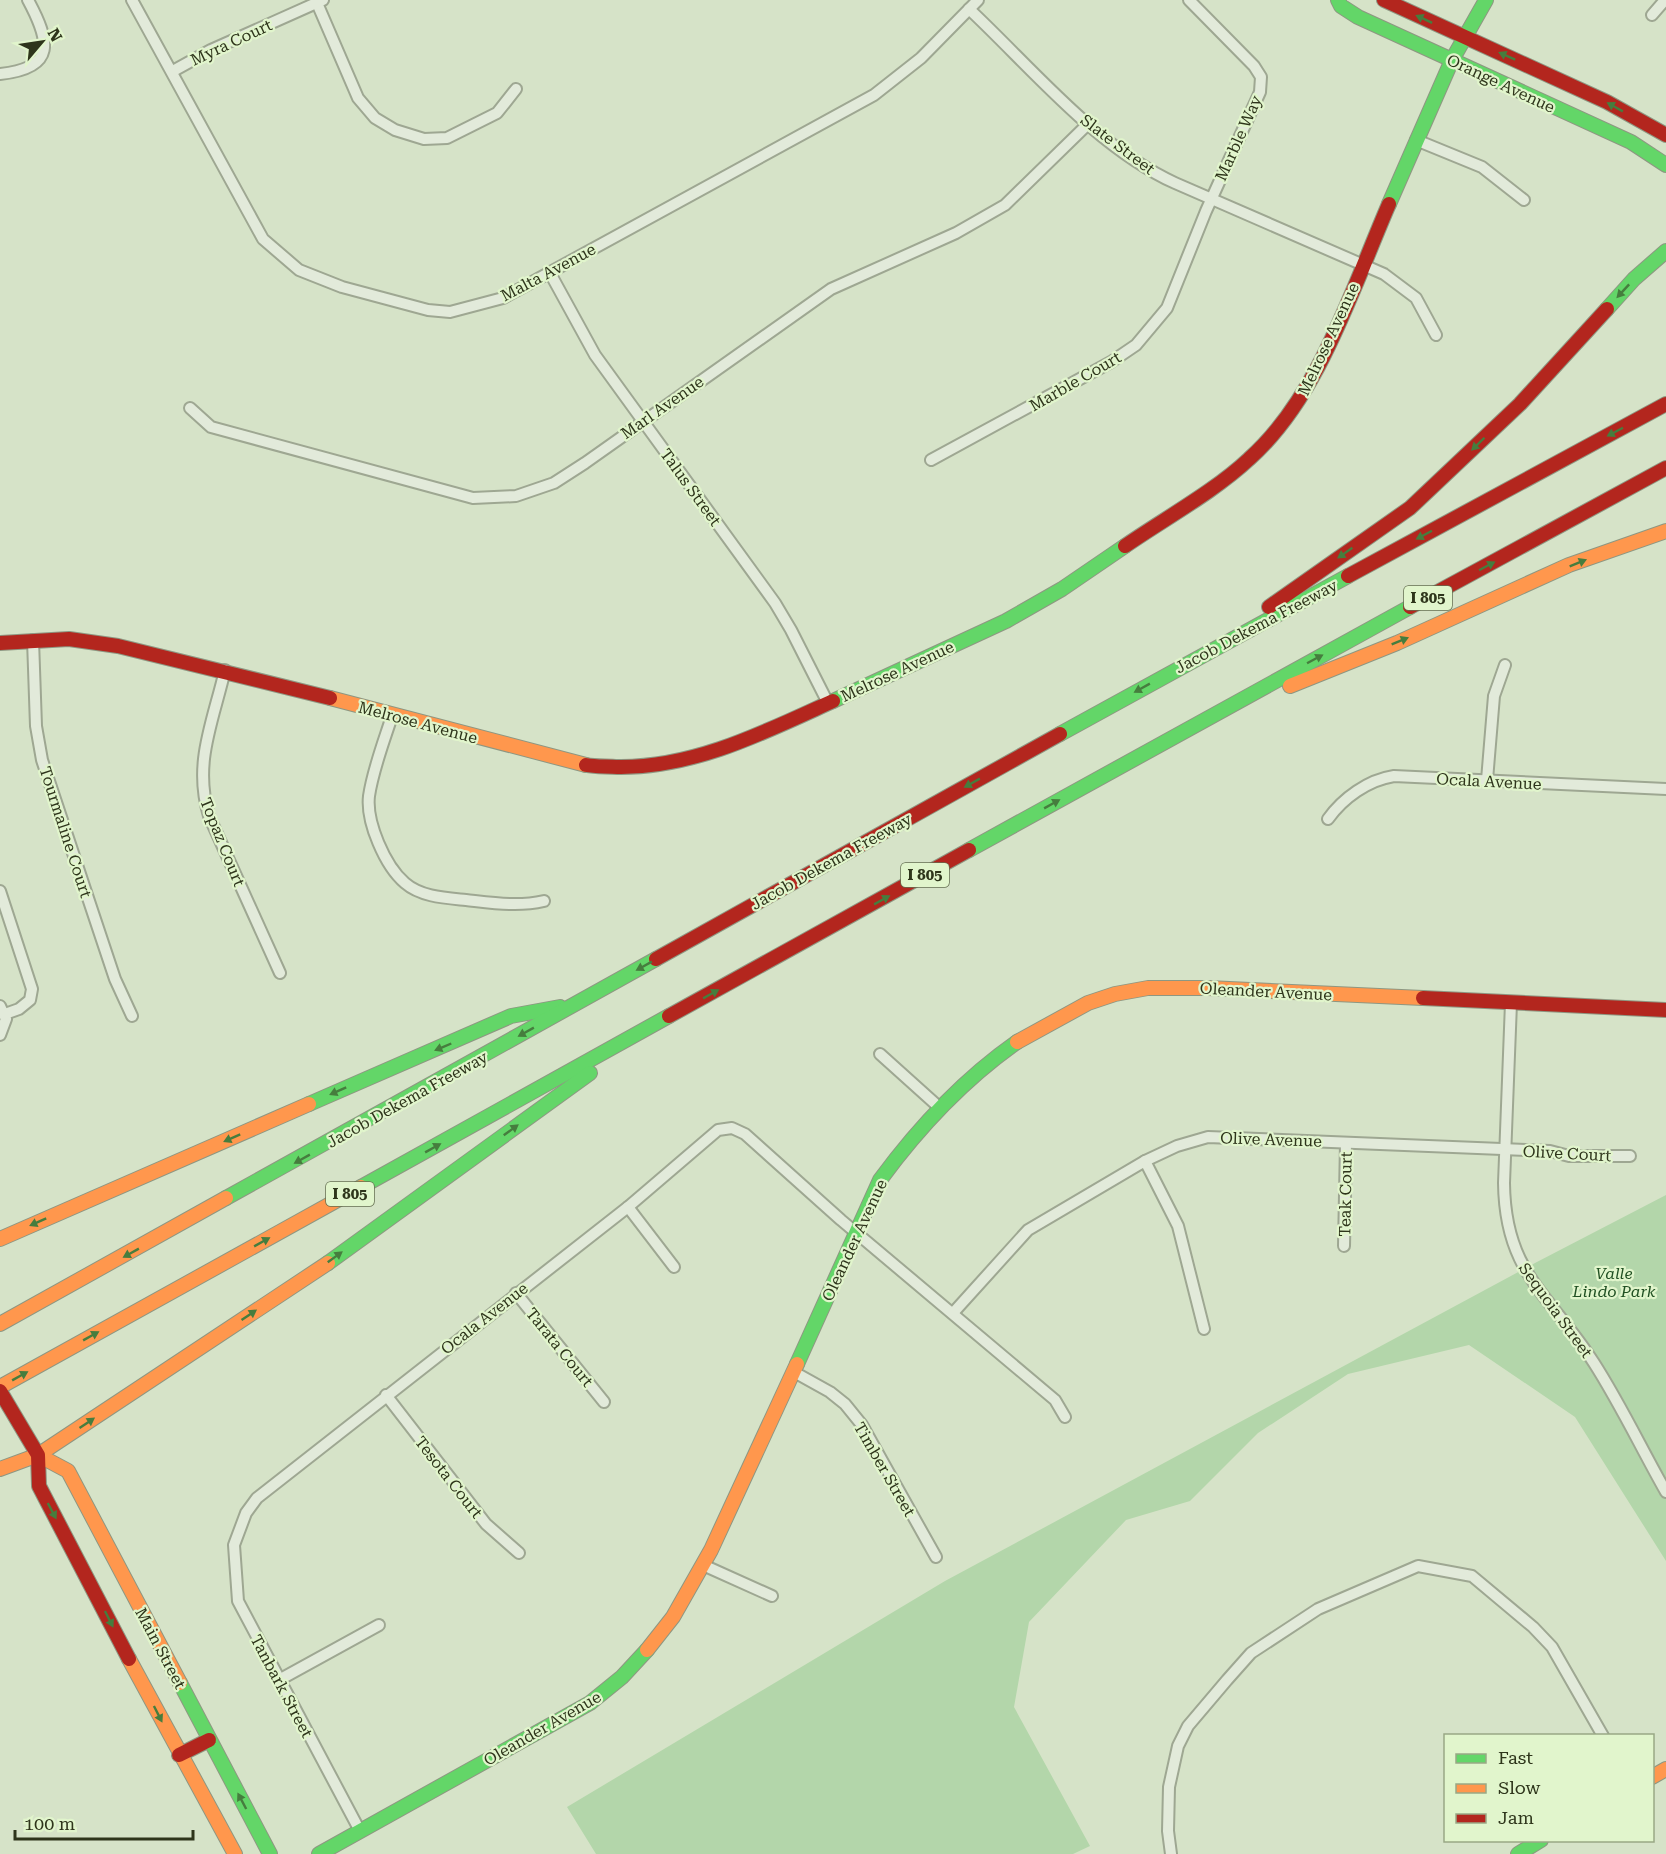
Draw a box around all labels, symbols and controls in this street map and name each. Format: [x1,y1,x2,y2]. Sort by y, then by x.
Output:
north arrow [12,12,72,72]
one-way arrow [1416,14,1433,23]
street label: Myra Court [187,15,275,70]
text: N [43,25,66,45]
street label: Orange Avenue [1444,50,1558,117]
one-way arrow [1498,52,1515,61]
street label: Marble Way [1211,92,1266,184]
one-way arrow [1607,101,1623,112]
street label: Slate Street [1077,110,1159,178]
street label: Malta Avenue [498,239,599,305]
street label: Melrose Avenue [1294,279,1363,399]
one-way arrow [1617,283,1631,297]
street label: Marble Court [1026,348,1124,415]
street label: Marl Avenue [617,372,708,443]
one-way arrow [1606,427,1623,437]
one-way arrow [1470,437,1485,451]
street label: Talus Street [656,445,725,530]
one-way arrow [1416,530,1433,540]
one-way arrow [1338,547,1354,559]
one-way arrow [1570,558,1588,568]
one-way arrow [1479,561,1496,571]
street label: Jacob Dekema Freeway [1172,575,1341,677]
road number: I 805 [1404,586,1452,610]
one-way arrow [1391,636,1409,646]
street label: Melrose Avenue [838,637,957,706]
one-way arrow [1307,654,1324,664]
one-way arrow [1133,683,1150,693]
street label: Melrose Avenue [356,697,480,748]
street label: Tourmaline Court [35,764,96,900]
street label: Ocala Avenue [1436,769,1542,794]
one-way arrow [963,778,980,788]
street label: Topaz Court [196,795,249,889]
one-way arrow [1044,799,1061,809]
street label: Jacob Dekema Freeway [747,809,916,914]
road number: I 805 [901,863,949,887]
one-way arrow [874,894,890,905]
one-way arrow [635,961,652,971]
street label: Oleander Avenue [1199,979,1333,1004]
one-way arrow [703,990,720,1000]
one-way arrow [517,1027,534,1037]
one-way arrow [433,1042,451,1052]
street label: Jacob Dekema Freeway [323,1047,492,1152]
one-way arrow [330,1087,347,1096]
one-way arrow [503,1125,518,1137]
street label: Olive Avenue [1220,1128,1322,1151]
one-way arrow [222,1133,240,1143]
street label: Olive Court [1522,1142,1612,1165]
one-way arrow [425,1143,442,1153]
street label: Teak Court [1335,1151,1356,1237]
one-way arrow [293,1154,310,1164]
street label: Oleander Avenue [818,1176,891,1304]
road number: I 805 [326,1182,374,1206]
one-way arrow [28,1217,46,1227]
one-way arrow [254,1237,271,1247]
one-way arrow [122,1247,139,1257]
one-way arrow [327,1251,343,1263]
street label: Sequoia Street [1515,1259,1596,1362]
park label: Valle Lindo Park [1572,1264,1656,1301]
street label: Ocala Avenue [437,1278,532,1358]
street label: Tarata Court [522,1304,597,1391]
one-way arrow [241,1309,257,1320]
one-way arrow [83,1331,100,1341]
one-way arrow [12,1371,29,1381]
one-way arrow [78,1417,94,1429]
street label: Timber Street [850,1419,919,1520]
street label: Tesota Court [411,1433,486,1522]
one-way arrow [47,1502,57,1519]
street label: Main Street [131,1604,190,1692]
one-way arrow [104,1611,114,1628]
street label: Tanbark Street [246,1631,317,1741]
street label: Oleander Avenue [480,1687,605,1770]
one-way arrow [153,1705,162,1722]
legend [1444,1734,1654,1842]
text: Fast [1498,1747,1533,1768]
text: Slow [1498,1777,1540,1798]
one-way arrow [237,1793,247,1810]
scale bar [15,1803,194,1841]
text: Jam [1498,1807,1534,1828]
text: 100 m [24,1813,75,1834]

